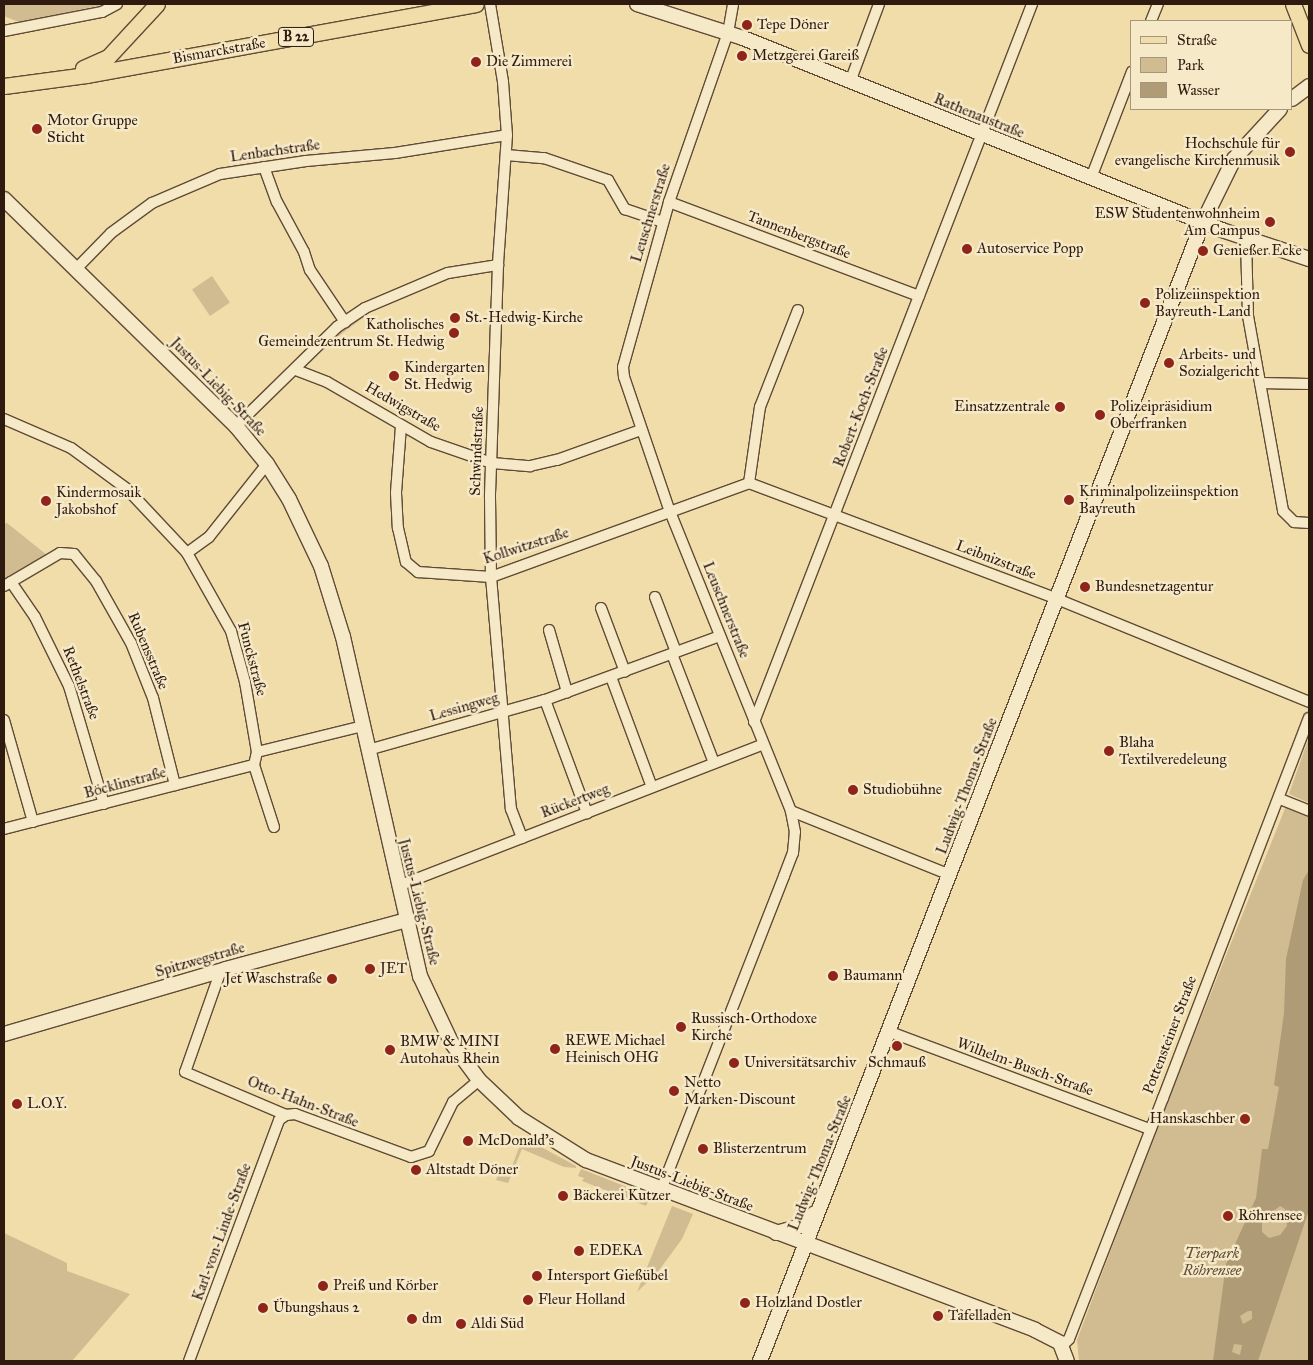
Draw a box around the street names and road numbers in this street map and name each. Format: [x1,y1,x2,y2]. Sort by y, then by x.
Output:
road number: B 22 [277,26,315,48]
street label: Bismarckstraße [171,34,267,68]
street label: Rathenaustraße [931,90,1027,142]
street label: Lenbachstraße [229,136,321,166]
street label: Leuschnerstraße [627,162,675,264]
street label: Tannenbergstraße [745,207,853,263]
street label: Justus-Liebig-Straße [166,334,270,440]
street label: Robert-Koch-Straße [830,344,892,470]
street label: Hedwigstraße [362,378,444,436]
street label: Schwindstraße [466,406,488,496]
street label: Kollwitzstraße [481,524,571,568]
street label: Leibnizstraße [953,536,1039,584]
street label: Leuschnerstraße [699,559,753,661]
street label: Rubensstraße [124,610,172,692]
street label: Funckstraße [233,620,271,698]
street label: Rethelstraße [59,644,103,722]
street label: Lessingweg [428,689,500,725]
street label: Ludwig-Thoma-Straße [933,715,1001,857]
street label: Böcklinstraße [82,763,168,803]
street label: Rückertweg [538,780,612,822]
street label: Justus-Liebig-Straße [395,837,443,967]
street label: Spitzwegstraße [153,939,247,981]
street label: Pottensteiner Straße [1139,973,1201,1097]
street label: Wilhelm-Busch-Straße [954,1034,1096,1100]
street label: Otto-Hahn-Straße [245,1073,361,1131]
street label: Ludwig-Thoma-Straße [785,1092,855,1234]
street label: Justus-Liebig-Straße [628,1152,756,1216]
street label: Karl-von-Linde-Straße [189,1161,255,1303]

